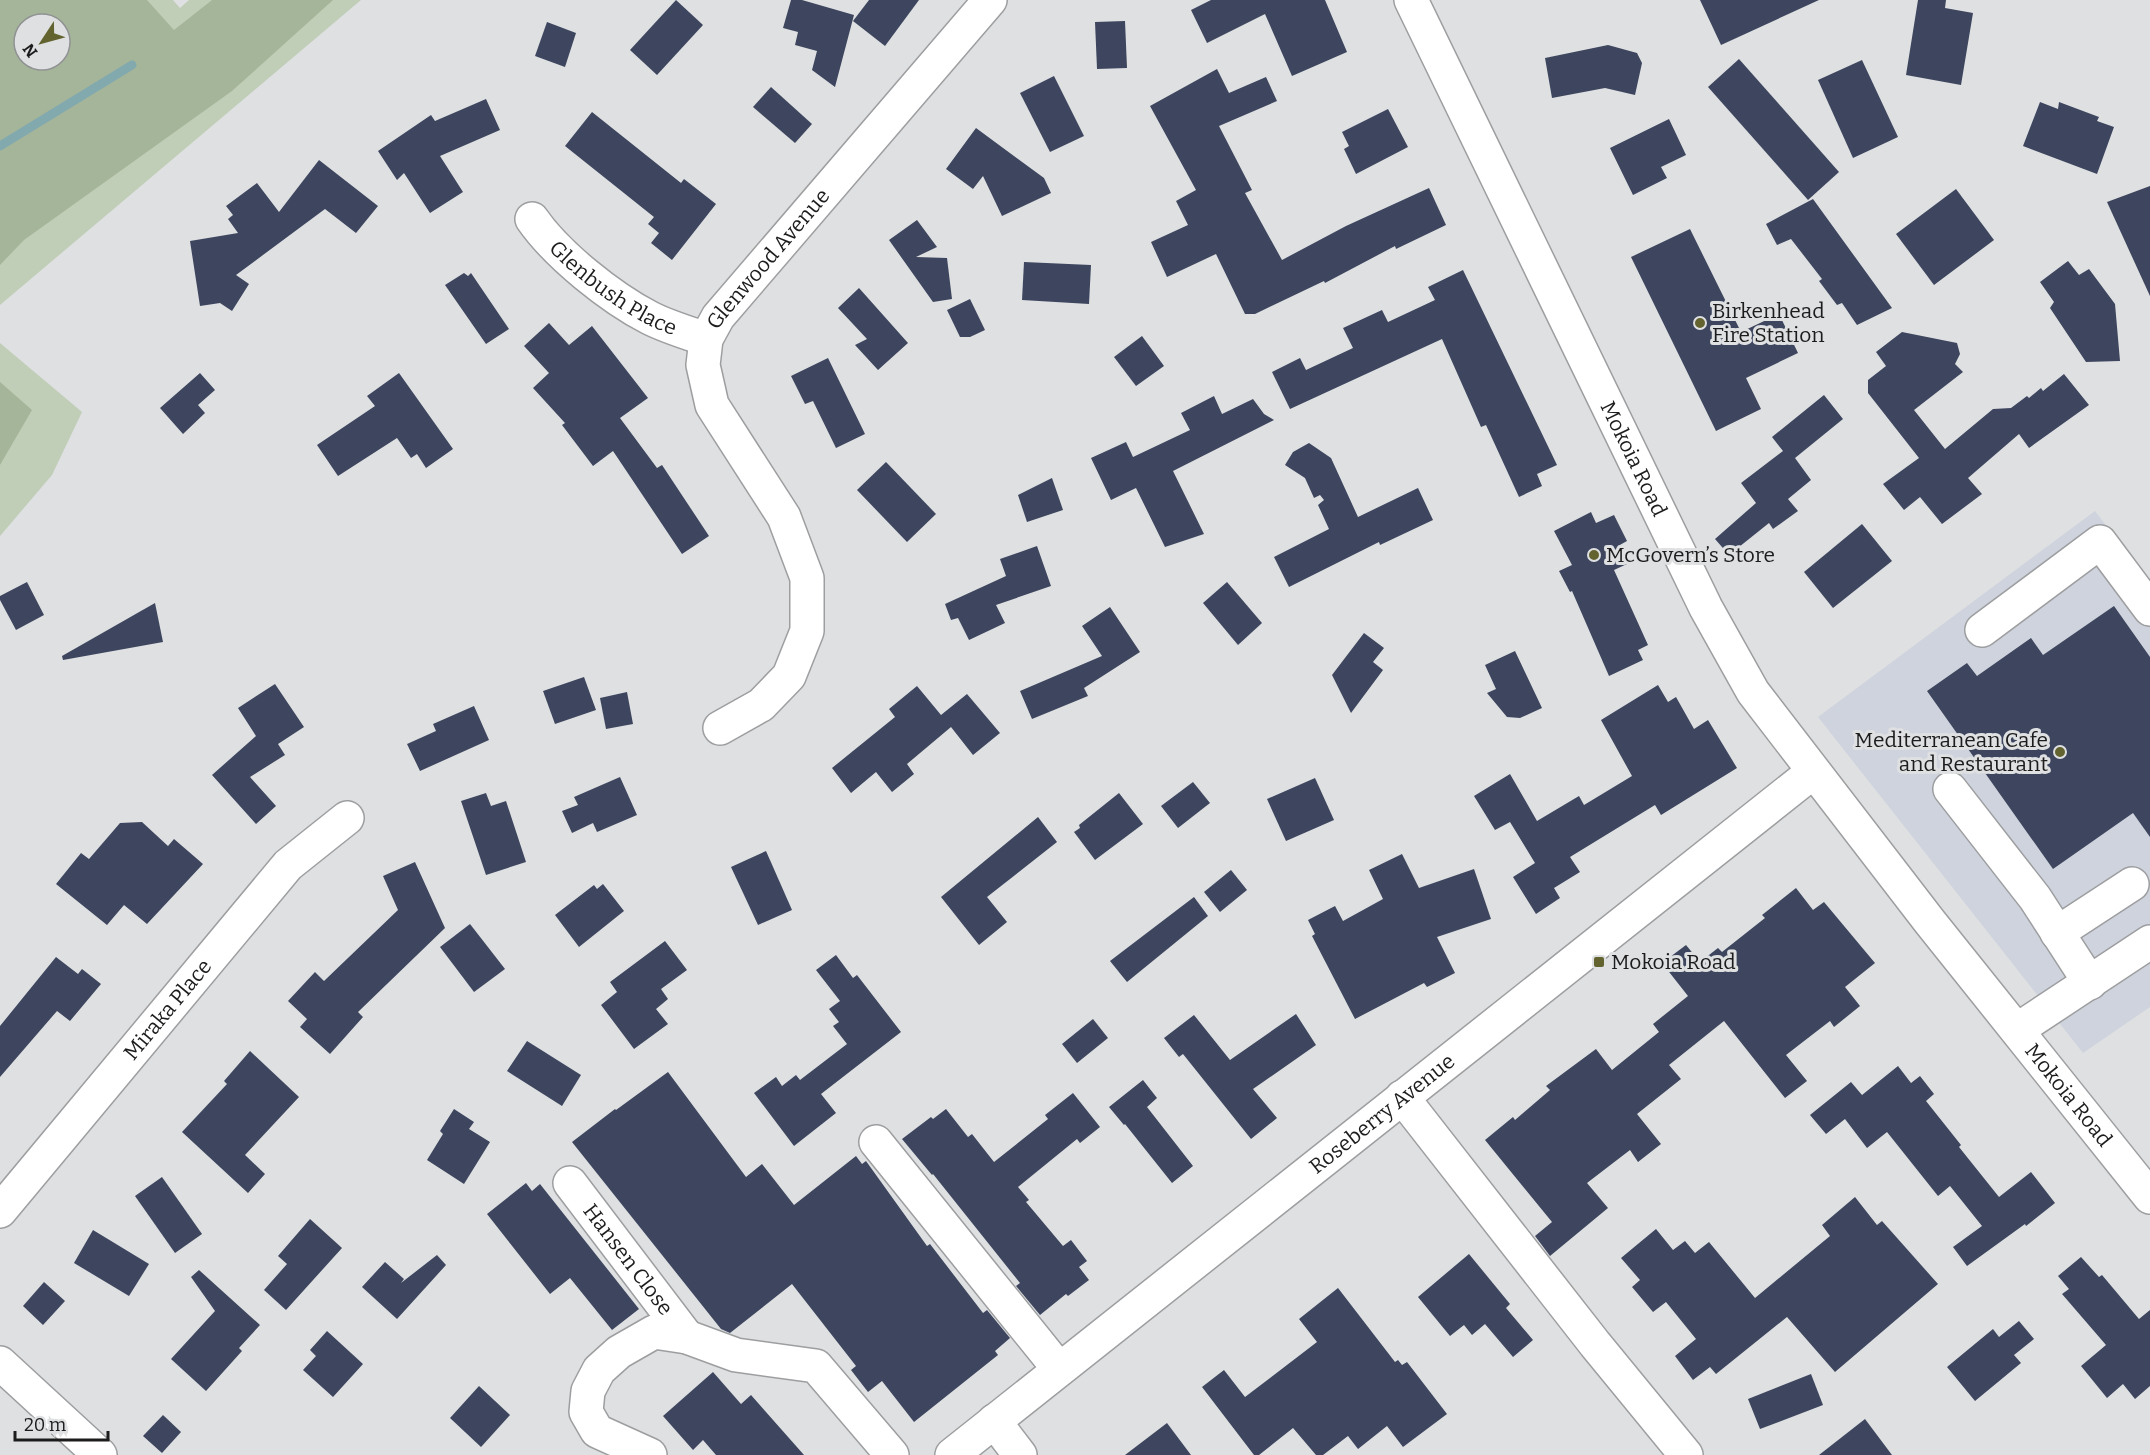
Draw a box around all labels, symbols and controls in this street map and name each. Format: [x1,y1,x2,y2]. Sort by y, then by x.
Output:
north arrow [12,12,72,72]
text: N [19,40,42,61]
street label: Glenwood Avenue [701,183,835,333]
street label: Glenbush Place [544,235,680,341]
place label: Birkenhead Fire Station [1712,298,1825,348]
marker: Birkenhead Fire Station [1693,316,1707,330]
street label: Mokoia Road [1595,397,1673,521]
place label: McGovern’s Store [1606,542,1775,568]
marker: McGovern’s Store [1587,548,1601,562]
place label: Mediterranean Cafe and Restaurant [1855,727,2048,777]
marker: Mediterranean Cafe and Restaurant [2053,745,2067,759]
place label: Mokoia Road [1611,949,1736,975]
street label: Miraka Place [118,954,217,1065]
marker: Mokoia Road [1592,955,1606,969]
street label: Mokoia Road [2019,1038,2118,1152]
street label: Roseberry Avenue [1304,1048,1460,1179]
street label: Hansen Close [578,1199,679,1320]
scale bar [15,1404,108,1442]
text: 20 m [24,1414,66,1436]

